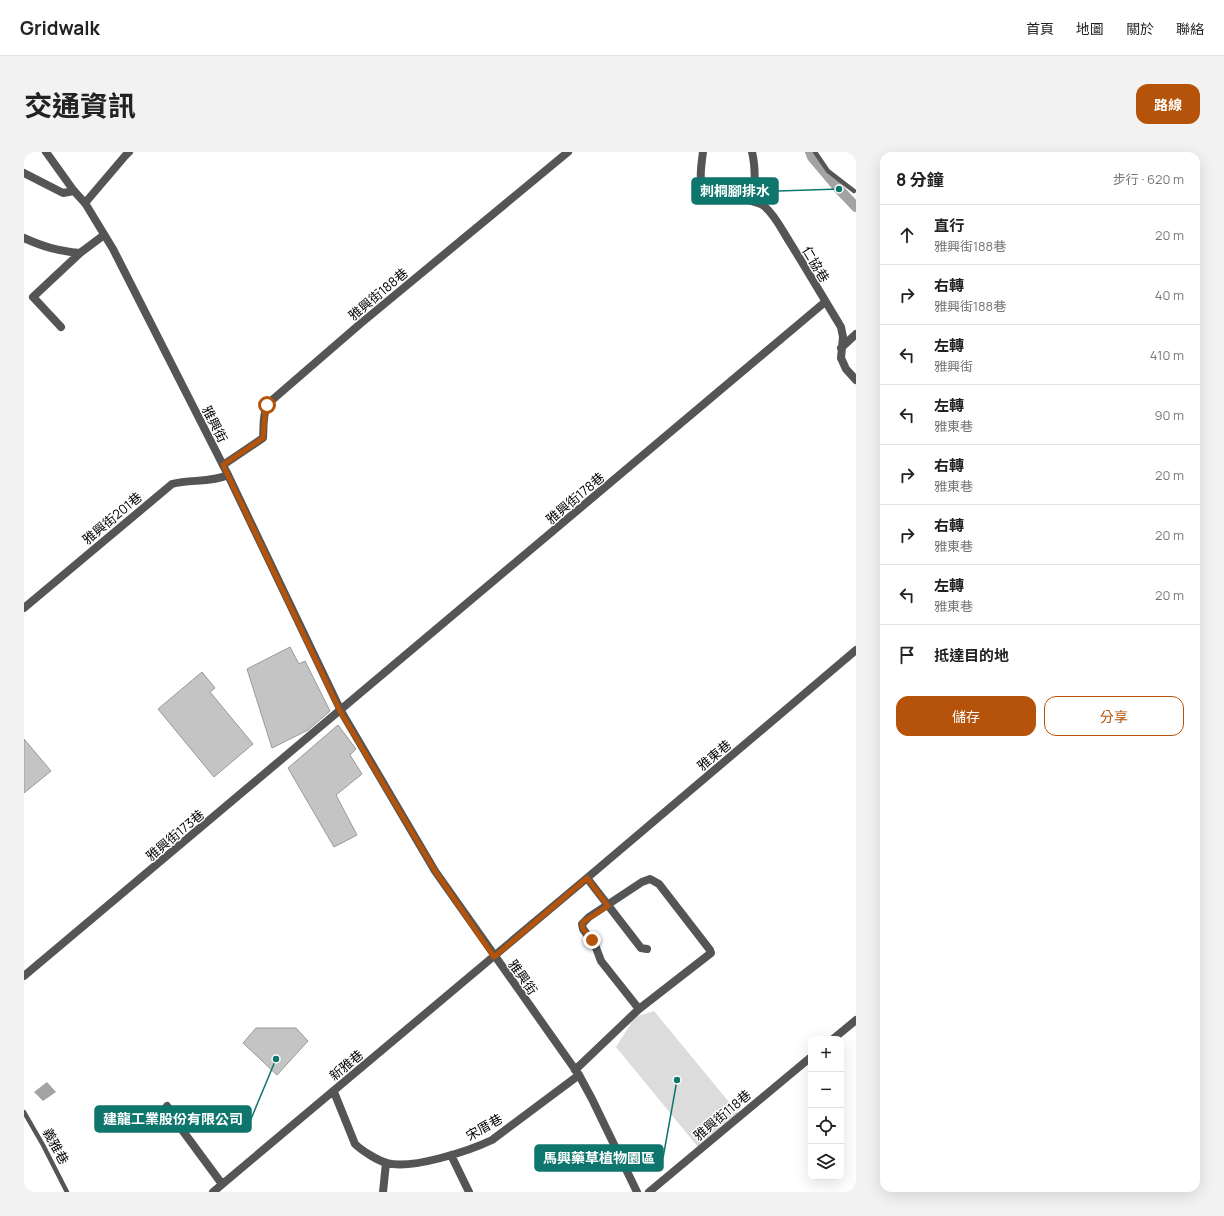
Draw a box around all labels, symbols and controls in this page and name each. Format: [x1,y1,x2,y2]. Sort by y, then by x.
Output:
text: Gridwalk [20,15,100,41]
text: 首頁 [1026,19,1054,38]
text: 地圖 [1076,19,1104,38]
text: 關於 [1126,19,1154,38]
text: 聯絡 [1176,19,1204,38]
button: 路線 [1136,84,1200,124]
text: 交通資訊 [24,86,136,124]
text: 8 分鐘 [896,168,944,191]
text: 步行 · 620 m [1113,170,1184,188]
callout: 刺桐腳排水 [692,178,778,204]
text: 刺桐腳排水 [700,181,770,200]
text: 直行 [934,215,964,236]
icon: ahead [896,224,918,246]
text: 20 m [1155,226,1184,244]
text: 雅興街188巷 [934,237,1006,255]
street label: 仁協巷 [798,243,834,285]
street label: 雅興街188巷 [345,264,411,324]
text: 右轉 [934,275,964,296]
icon: right [896,284,918,306]
text: 40 m [1155,286,1184,304]
text: 雅興街188巷 [934,297,1006,315]
text: 左轉 [934,335,964,356]
icon: left [896,344,918,366]
text: 410 m [1150,346,1184,364]
text: 雅興街 [934,357,973,375]
text: 左轉 [934,395,964,416]
route start [258,396,276,414]
street label: 雅興街 [198,403,232,445]
icon: left [896,404,918,426]
text: 90 m [1154,406,1184,424]
text: 雅東巷 [934,417,973,435]
text: 右轉 [934,455,964,476]
icon: right [896,464,918,486]
text: 20 m [1155,466,1184,484]
street label: 雅興街178巷 [542,468,608,528]
text: 雅東巷 [934,477,973,495]
street label: 雅興街201巷 [78,488,146,548]
text: 右轉 [934,515,964,536]
icon: right [896,524,918,546]
text: 20 m [1155,526,1184,544]
text: 雅東巷 [934,537,973,555]
text: 左轉 [934,575,964,596]
icon: left [896,584,918,606]
text: 20 m [1155,586,1184,604]
text: 雅東巷 [934,597,973,615]
icon: arrive [896,644,918,666]
text: 抵達目的地 [934,645,1009,666]
button: 儲存 [896,696,1036,736]
button: 分享 [1044,696,1184,736]
street label: 雅東巷 [693,736,735,774]
street label: 雅興街173巷 [142,805,208,865]
route end [583,931,601,949]
street label: 雅興街 [504,956,542,998]
map controls [808,1036,844,1180]
button: + [808,1036,844,1072]
street label: 新雅巷 [325,1046,367,1084]
button: − [808,1072,844,1108]
street label: 雅興街118巷 [690,1086,754,1144]
callout: 建龍工業股份有限公司 [95,1106,251,1132]
button: locate [808,1108,844,1144]
text: 建龍工業股份有限公司 [103,1109,243,1128]
street label: 宋厝巷 [463,1109,505,1145]
street label: 義雅巷 [39,1125,73,1167]
button: layers [808,1144,844,1180]
callout: 馬興藥草植物園區 [535,1145,663,1171]
text: 馬興藥草植物園區 [543,1148,655,1167]

